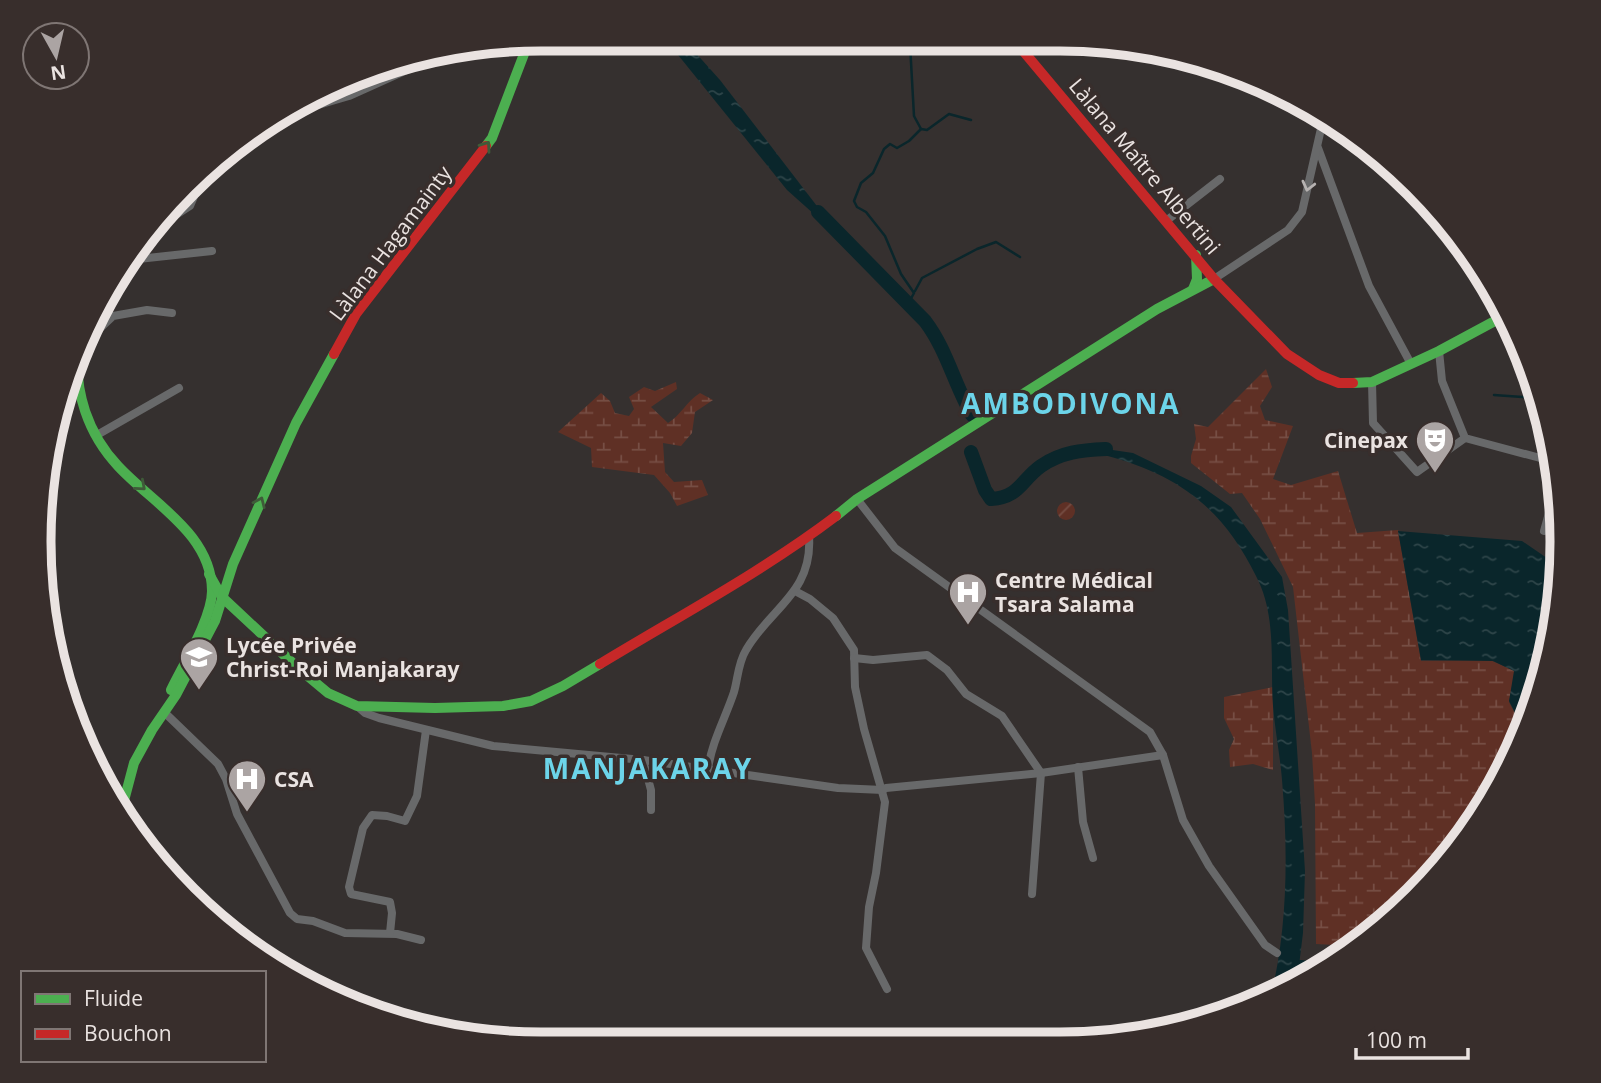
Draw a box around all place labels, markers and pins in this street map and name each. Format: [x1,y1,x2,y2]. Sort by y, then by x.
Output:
theatre icon: Cinepax [1414,419,1456,474]
place label: Cinepax [1324,426,1409,454]
place label: Centre Médical Tsara Salama [995,566,1153,618]
hospital icon: Centre Médical Tsara Salama [947,571,989,626]
place label: Lycée Privée Christ-Roi Manjakaray [226,631,459,683]
school or university icon: Lycée Privée Christ-Roi Manjakaray [178,636,220,691]
hospital icon: CSA [226,758,268,813]
place label: CSA [274,765,314,793]

